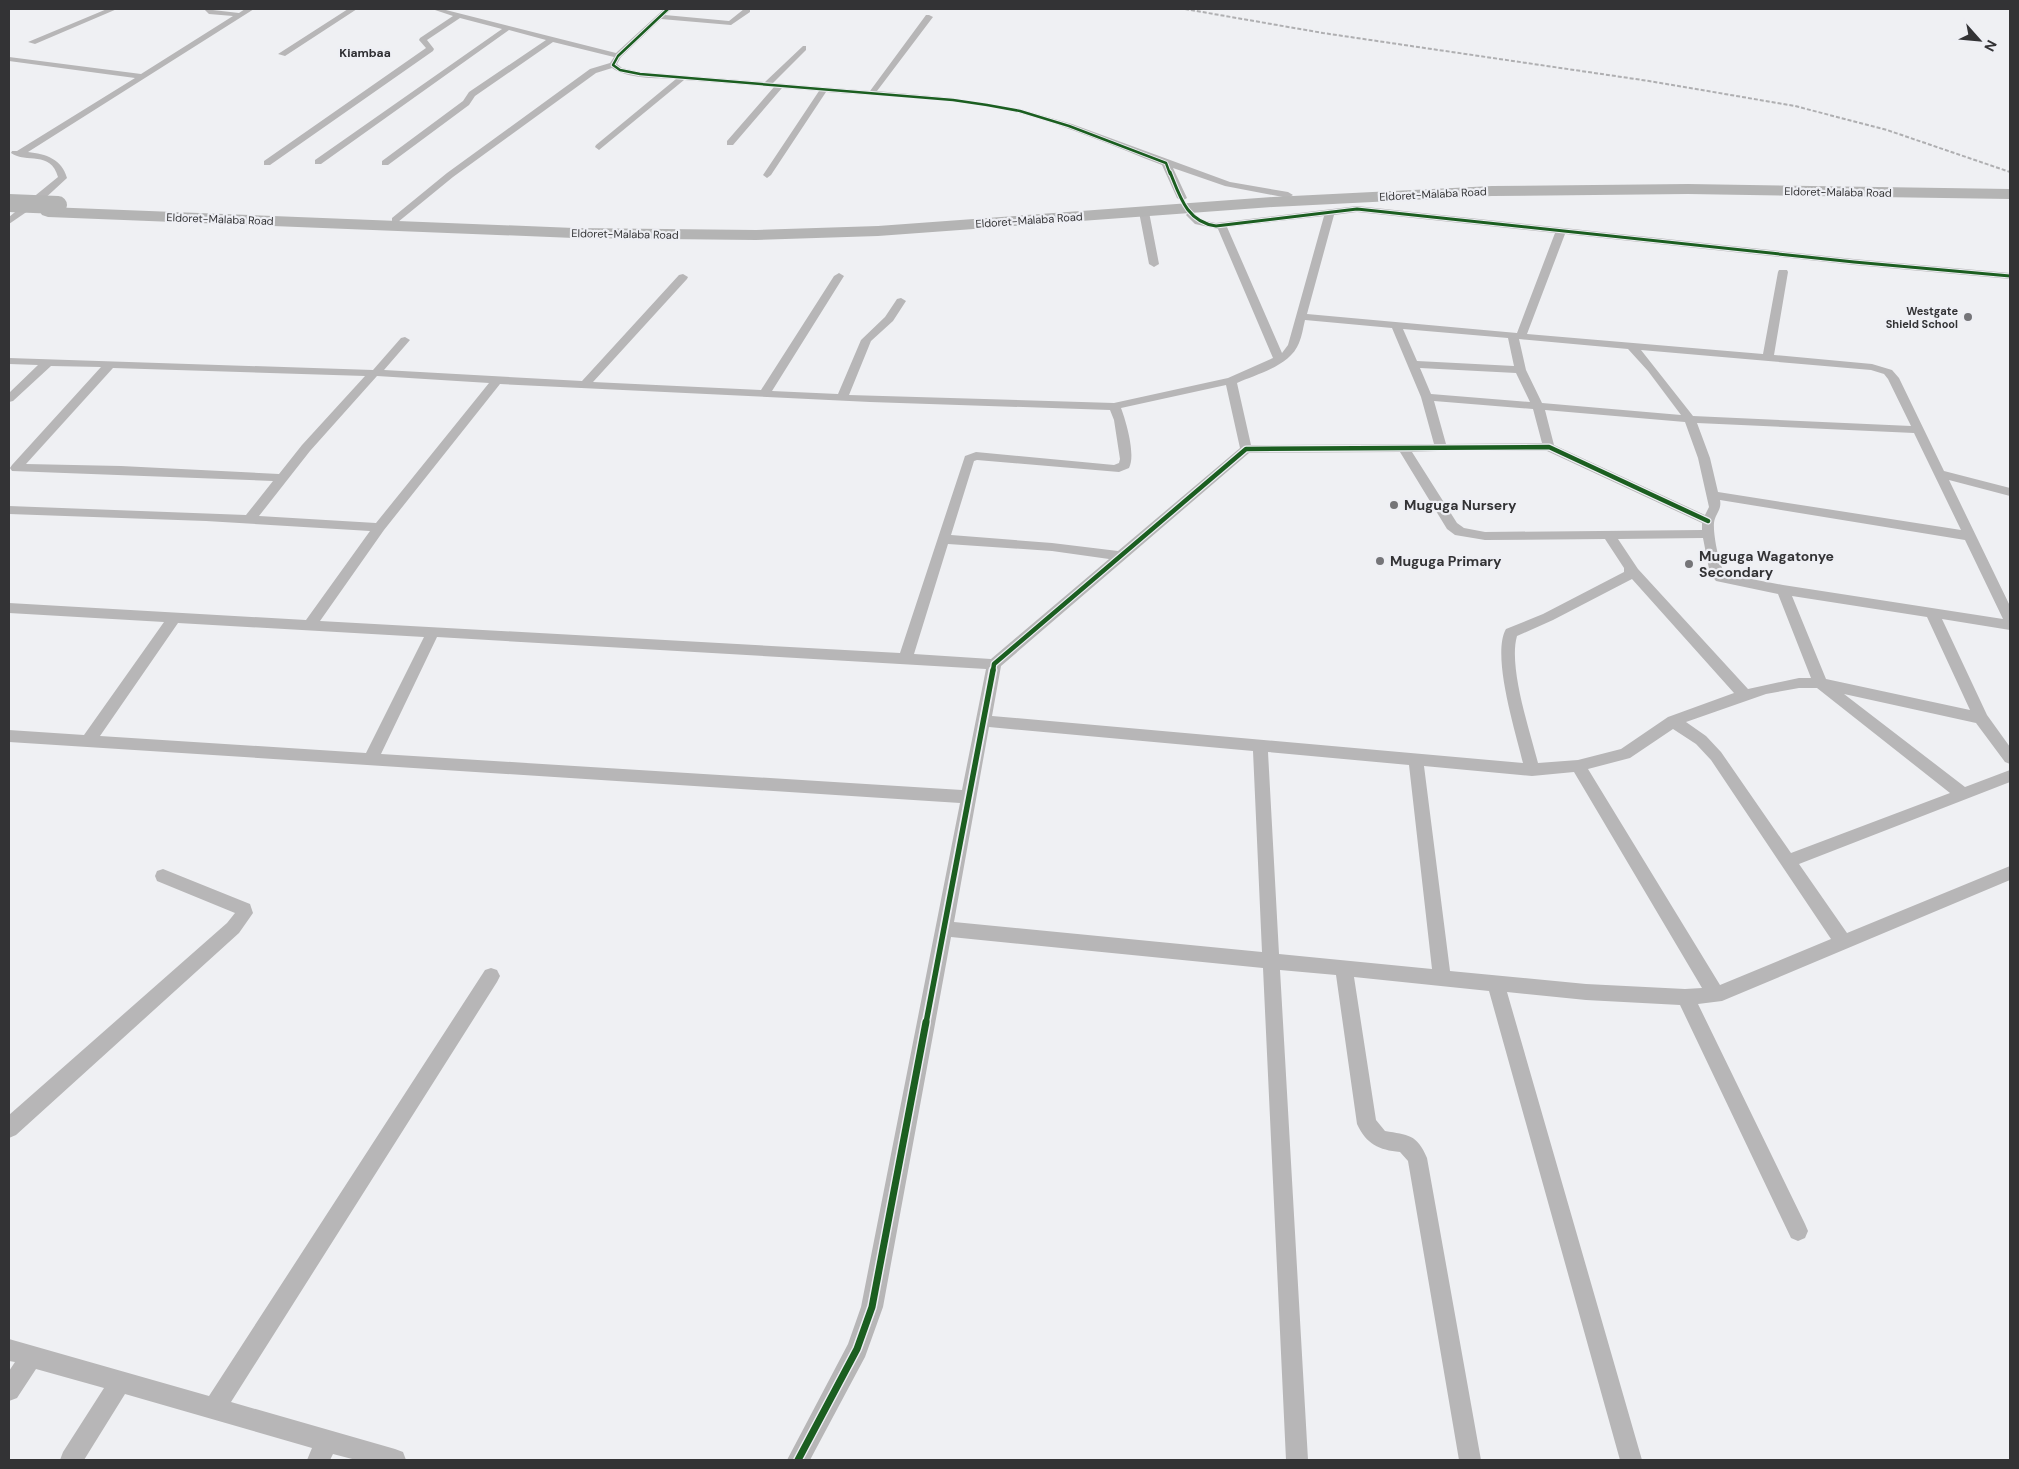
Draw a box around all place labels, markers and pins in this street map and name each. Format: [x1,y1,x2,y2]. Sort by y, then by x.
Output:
place label: Westgate Shield School [1886,304,1958,331]
marker: Westgate Shield School [1962,311,1974,323]
place label: Muguga Nursery [1404,496,1517,514]
marker: Muguga Nursery [1388,499,1400,511]
place label: Muguga Wagatonye Secondary [1699,547,1834,581]
place label: Muguga Primary [1390,552,1502,570]
marker: Muguga Primary [1374,555,1386,567]
marker: Muguga Wagatonye Secondary [1683,558,1695,570]

